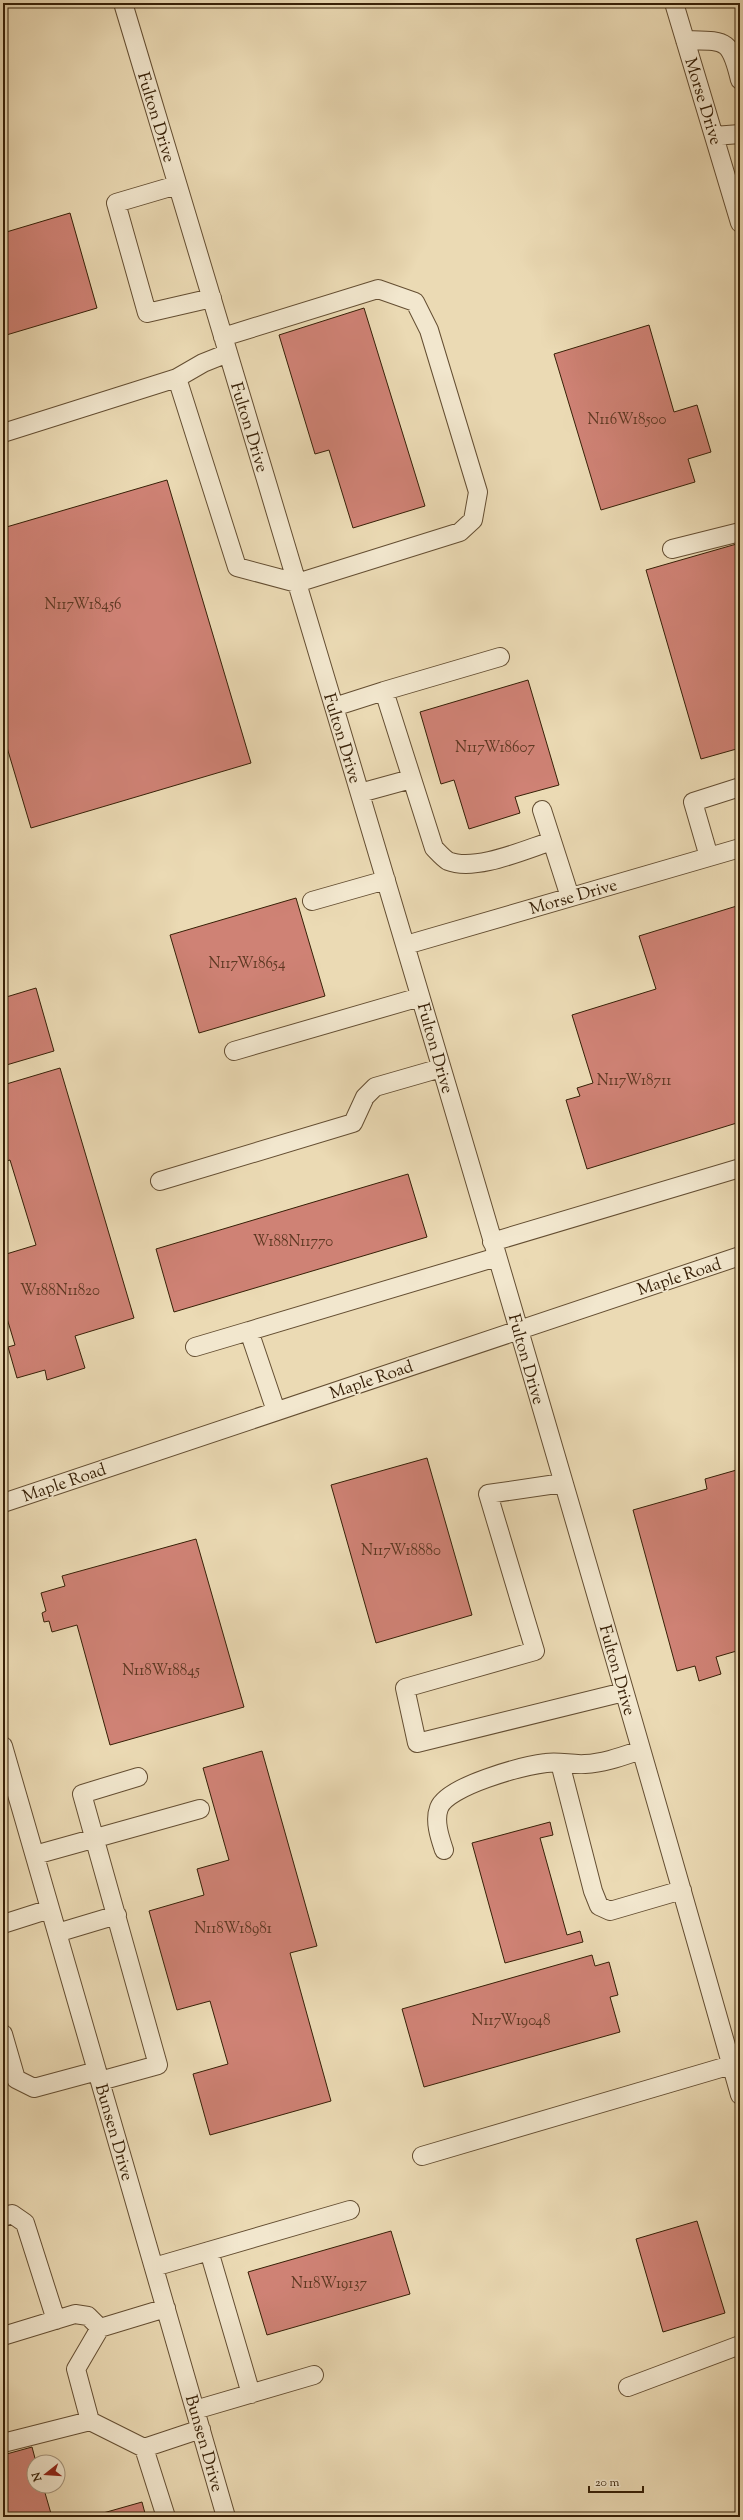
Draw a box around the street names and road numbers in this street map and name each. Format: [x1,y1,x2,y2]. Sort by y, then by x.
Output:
street label: Morse Drive [677,55,727,148]
street label: Fulton Drive [130,70,180,166]
street label: Fulton Drive [223,380,273,476]
street label: Fulton Drive [316,691,366,787]
street label: Morse Drive [527,874,620,922]
street label: Fulton Drive [410,1000,458,1097]
street label: Maple Road [635,1253,725,1303]
street label: Fulton Drive [501,1311,549,1408]
street label: Maple Road [327,1355,417,1406]
street label: Maple Road [20,1458,110,1509]
street label: Fulton Drive [592,1622,640,1719]
street label: Bunsen Drive [88,2081,138,2184]
street label: Bunsen Drive [178,2392,228,2495]

